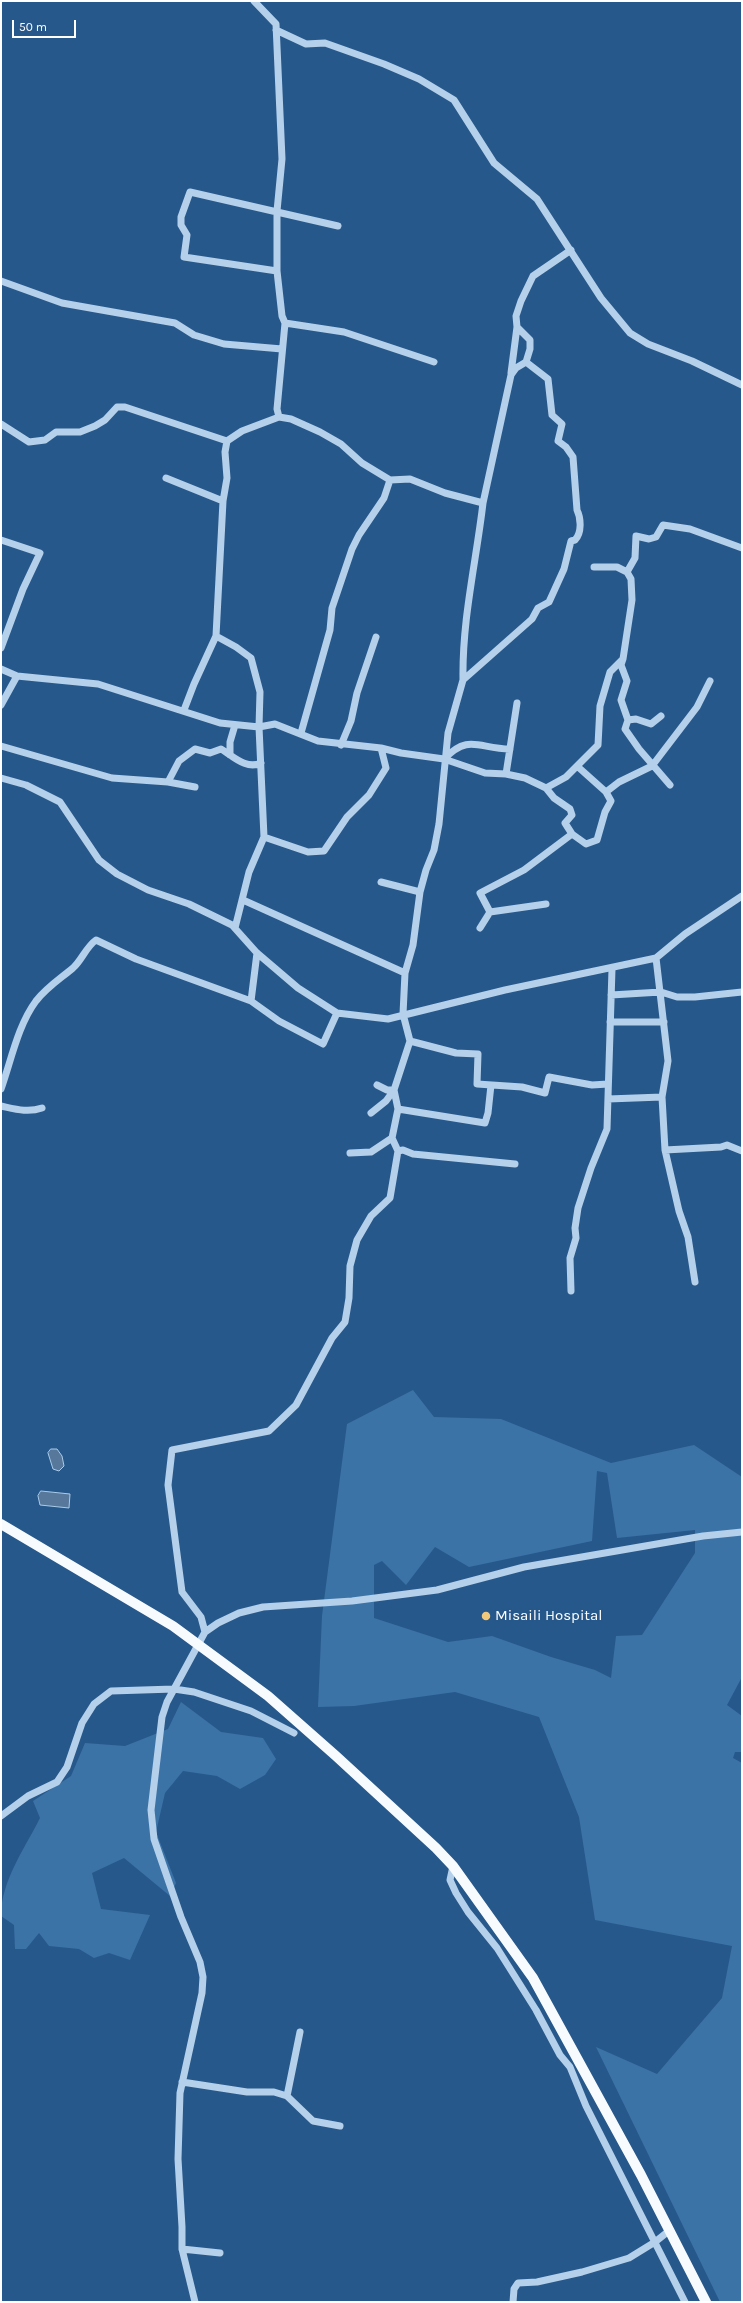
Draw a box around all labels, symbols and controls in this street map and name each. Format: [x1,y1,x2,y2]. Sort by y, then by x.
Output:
scale bar [14,12,78,38]
text: 50 m [19,20,47,34]
place label: Misaili Hospital [495,1607,602,1625]
marker: Misaili Hospital [480,1610,492,1622]

